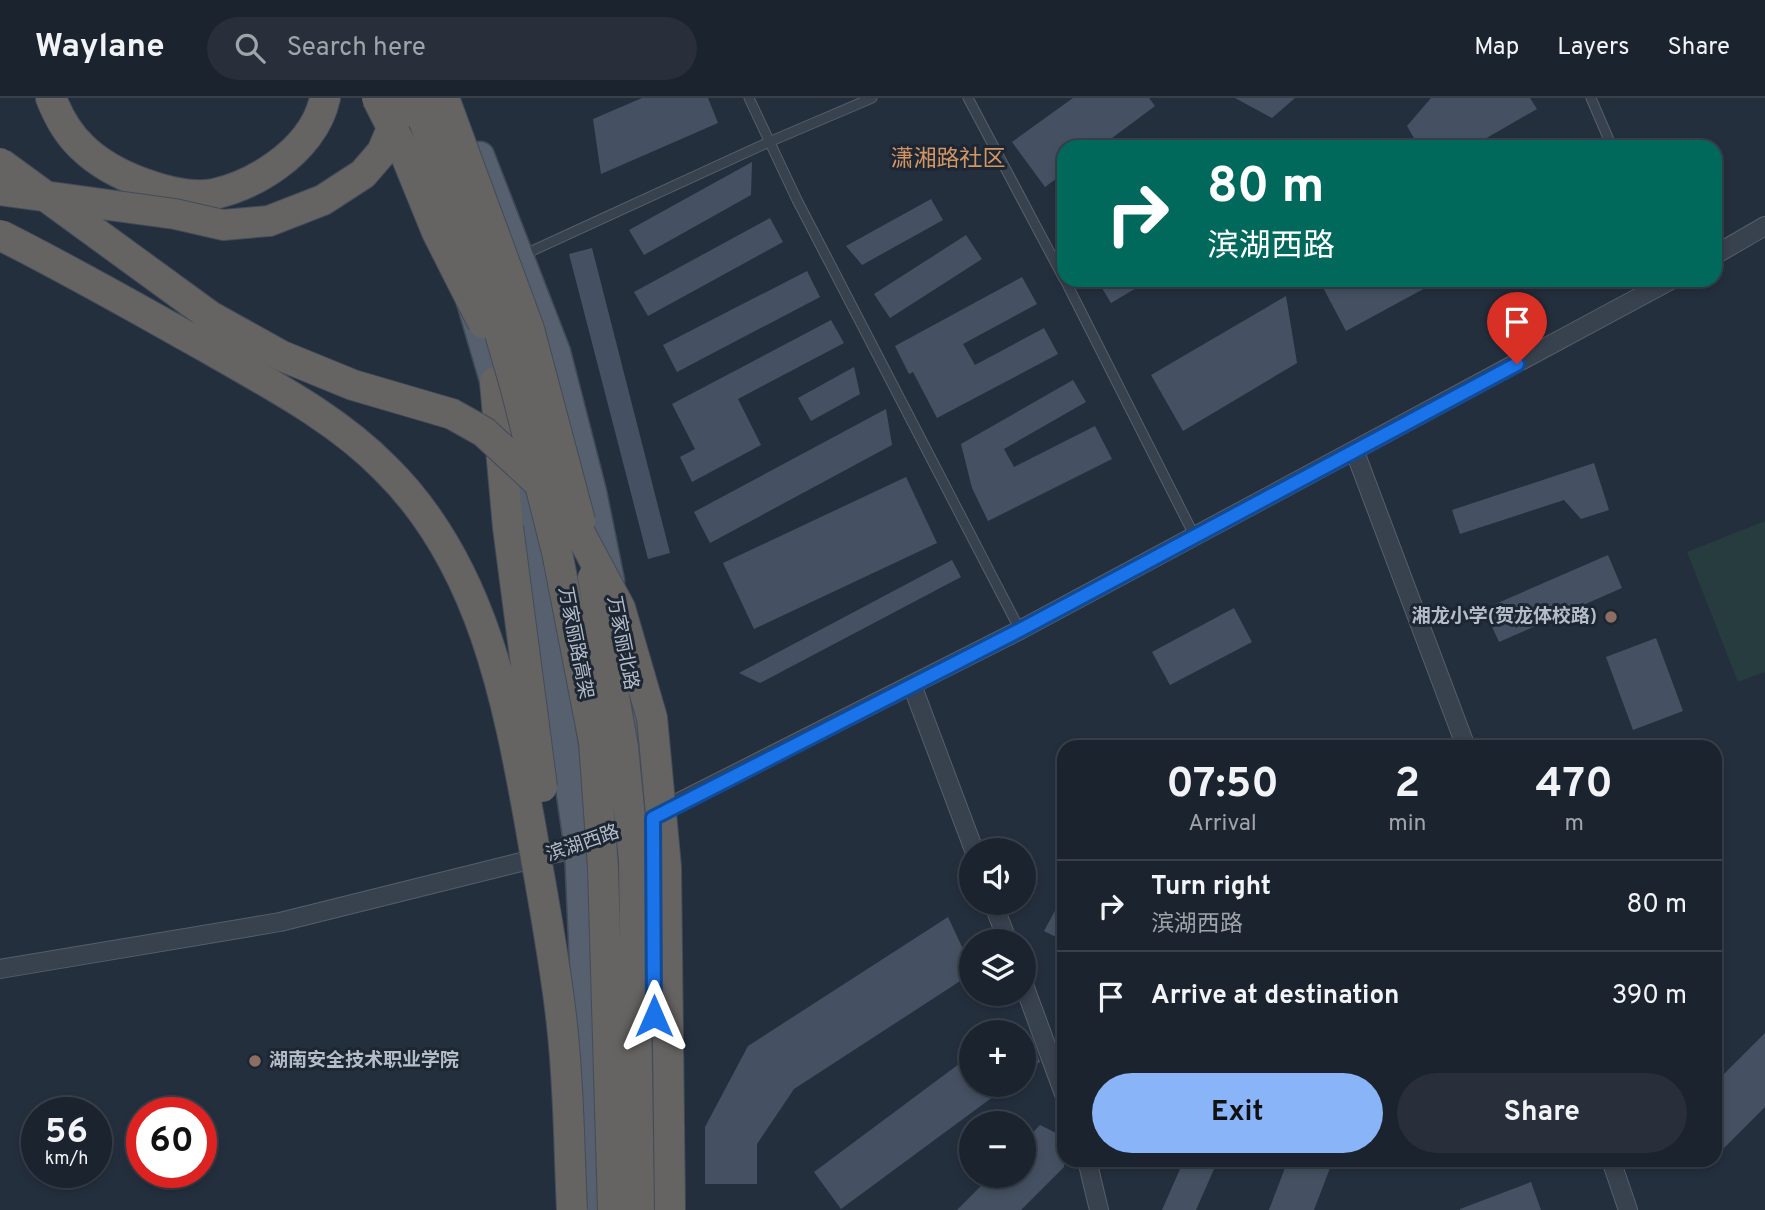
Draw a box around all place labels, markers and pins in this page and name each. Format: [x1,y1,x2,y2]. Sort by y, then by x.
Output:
pin [1487,292,1547,364]
place label: 湘龙小学(贺龙体校路) [1412,605,1597,629]
marker: 湘龙小学(贺龙体校路) [1603,609,1619,625]
place label: 湖南安全技术职业学院 [269,1049,459,1073]
marker: 湖南安全技术职业学院 [247,1053,263,1069]

